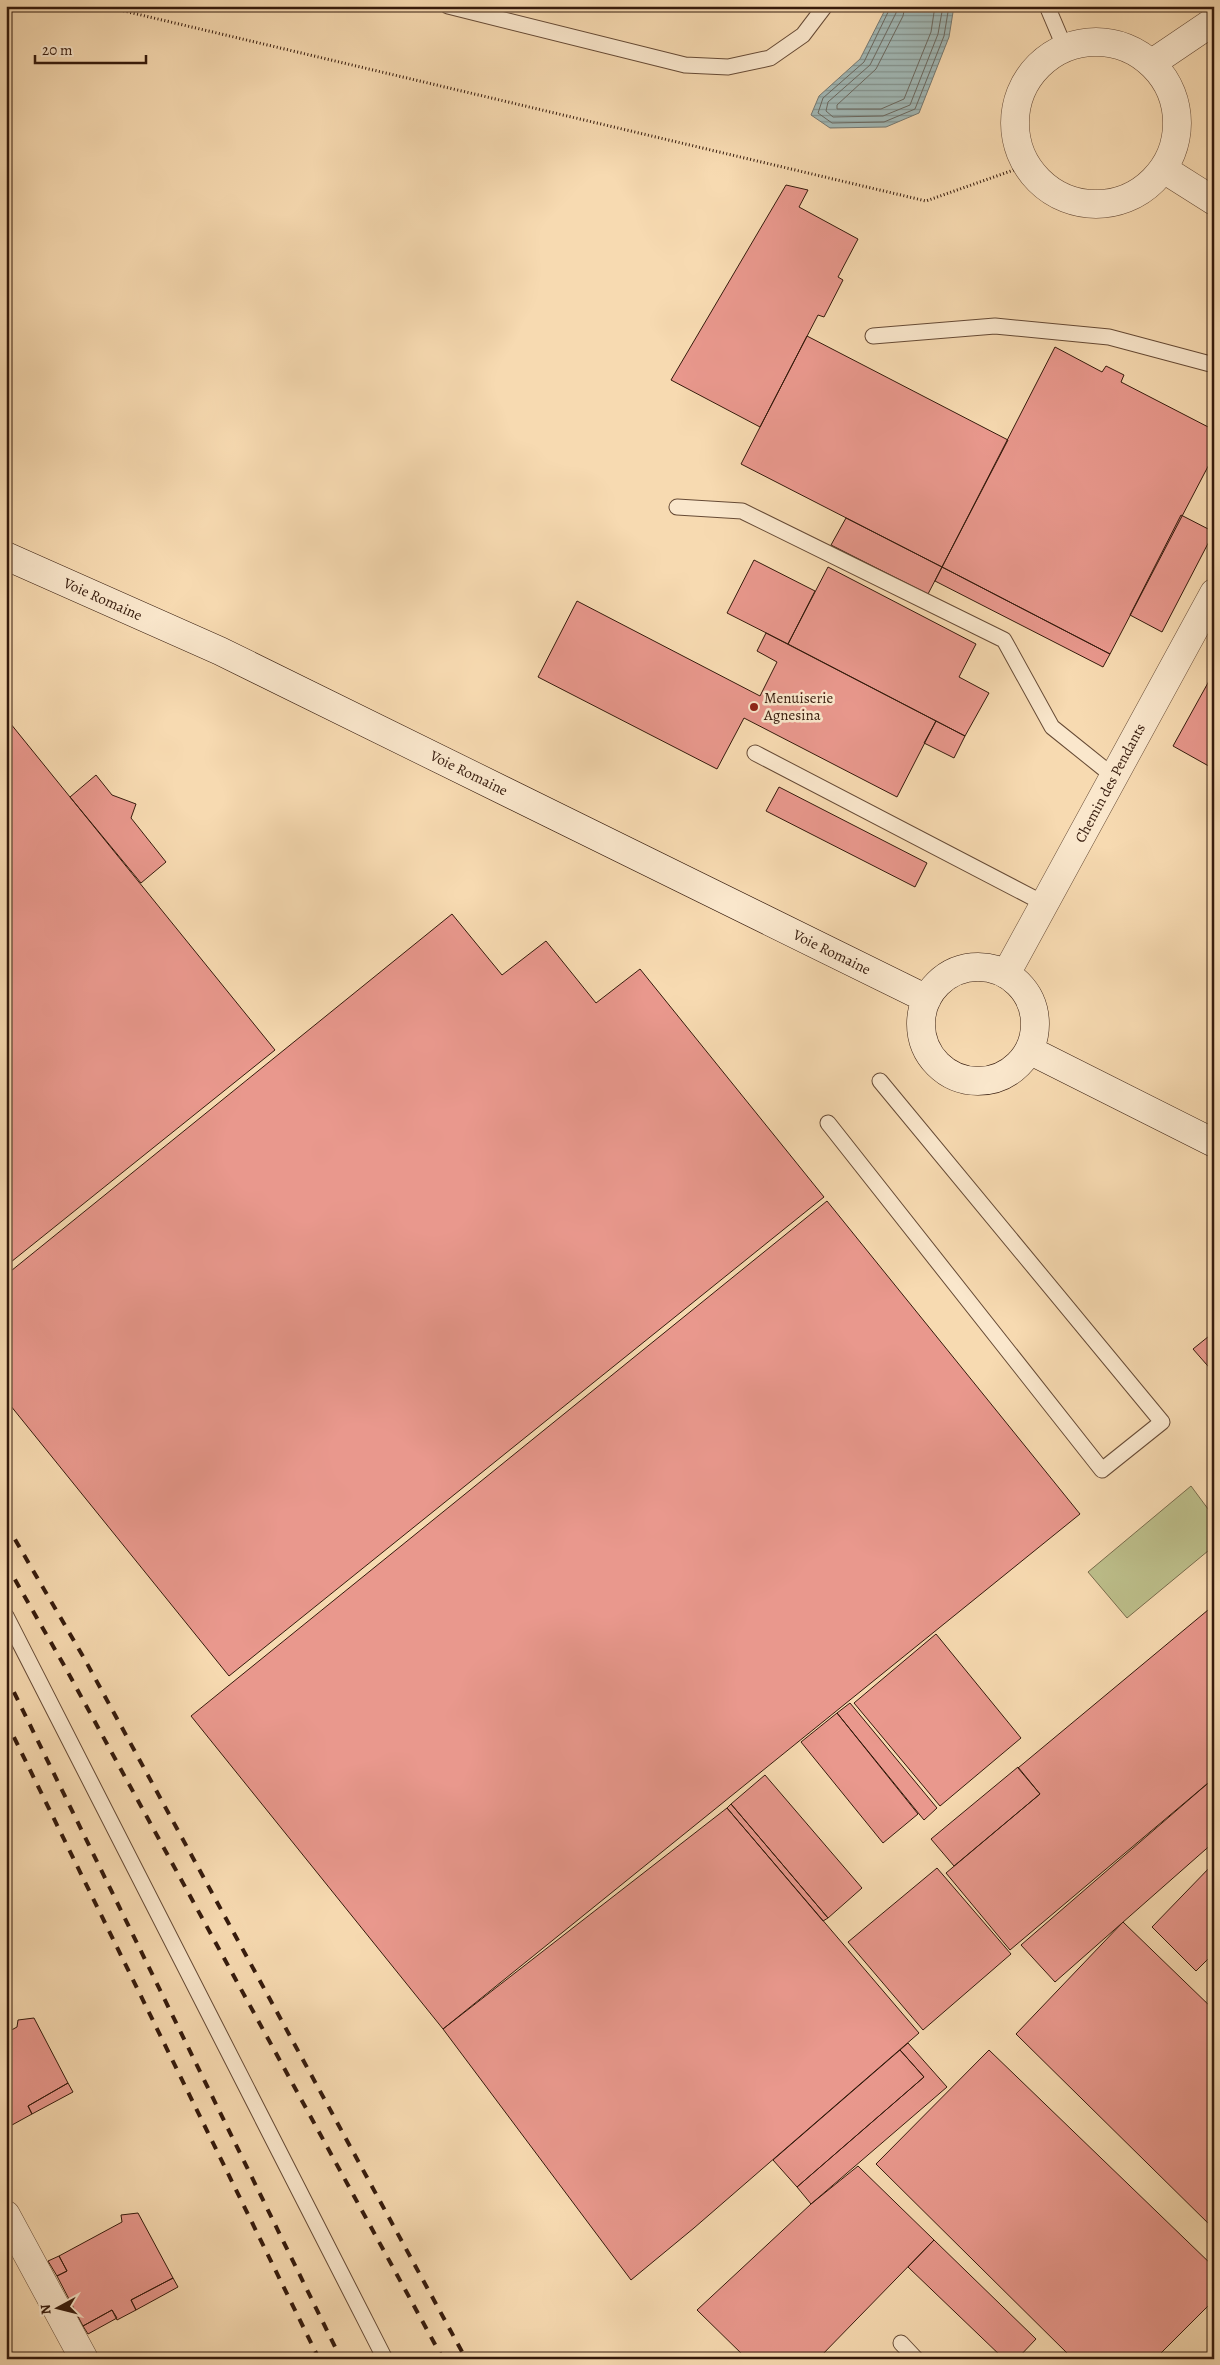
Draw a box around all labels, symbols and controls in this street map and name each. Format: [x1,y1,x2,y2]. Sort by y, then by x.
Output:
scale bar [35,32,146,64]
text: 20 m [42,40,73,60]
street label: Voie Romaine [60,572,146,625]
place label: Menuiserie Agnesina [763,688,833,725]
marker: Menuiserie Agnesina [748,701,760,713]
street label: Chemin des Pendants [1070,720,1150,846]
street label: Voie Romaine [426,745,511,801]
street label: Voie Romaine [789,924,874,980]
north arrow [32,2282,82,2332]
text: N [36,2303,56,2316]

